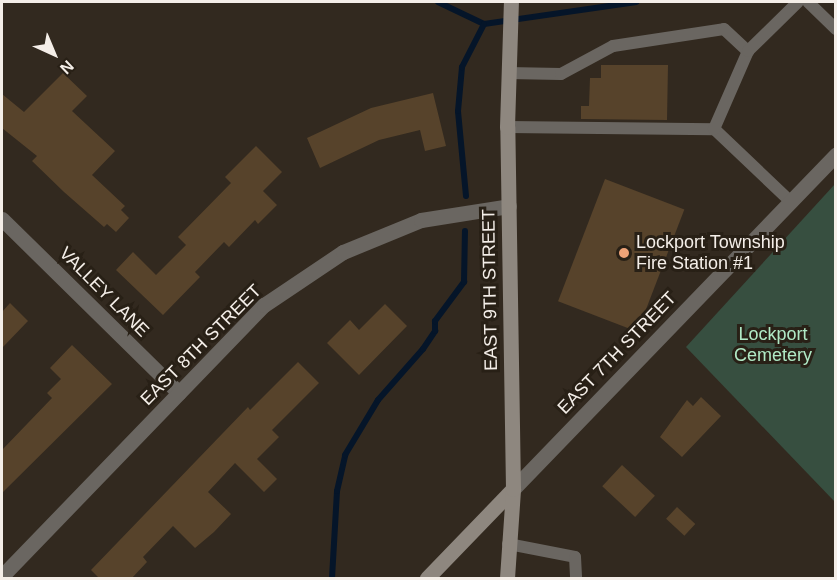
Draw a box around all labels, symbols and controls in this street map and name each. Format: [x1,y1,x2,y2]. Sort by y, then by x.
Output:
north arrow [24,24,84,84]
text: N [57,57,77,77]
street label: EAST 9TH STREET [478,209,502,371]
place label: Lockport Township Fire Station #1 [636,232,785,274]
street label: VALLEY LANE [54,242,154,342]
marker: Lockport Township Fire Station #1 [617,246,631,260]
street label: EAST 8TH STREET [136,280,266,410]
street label: EAST 7TH STREET [553,287,681,419]
park label: Lockport Cemetery [734,324,812,366]

